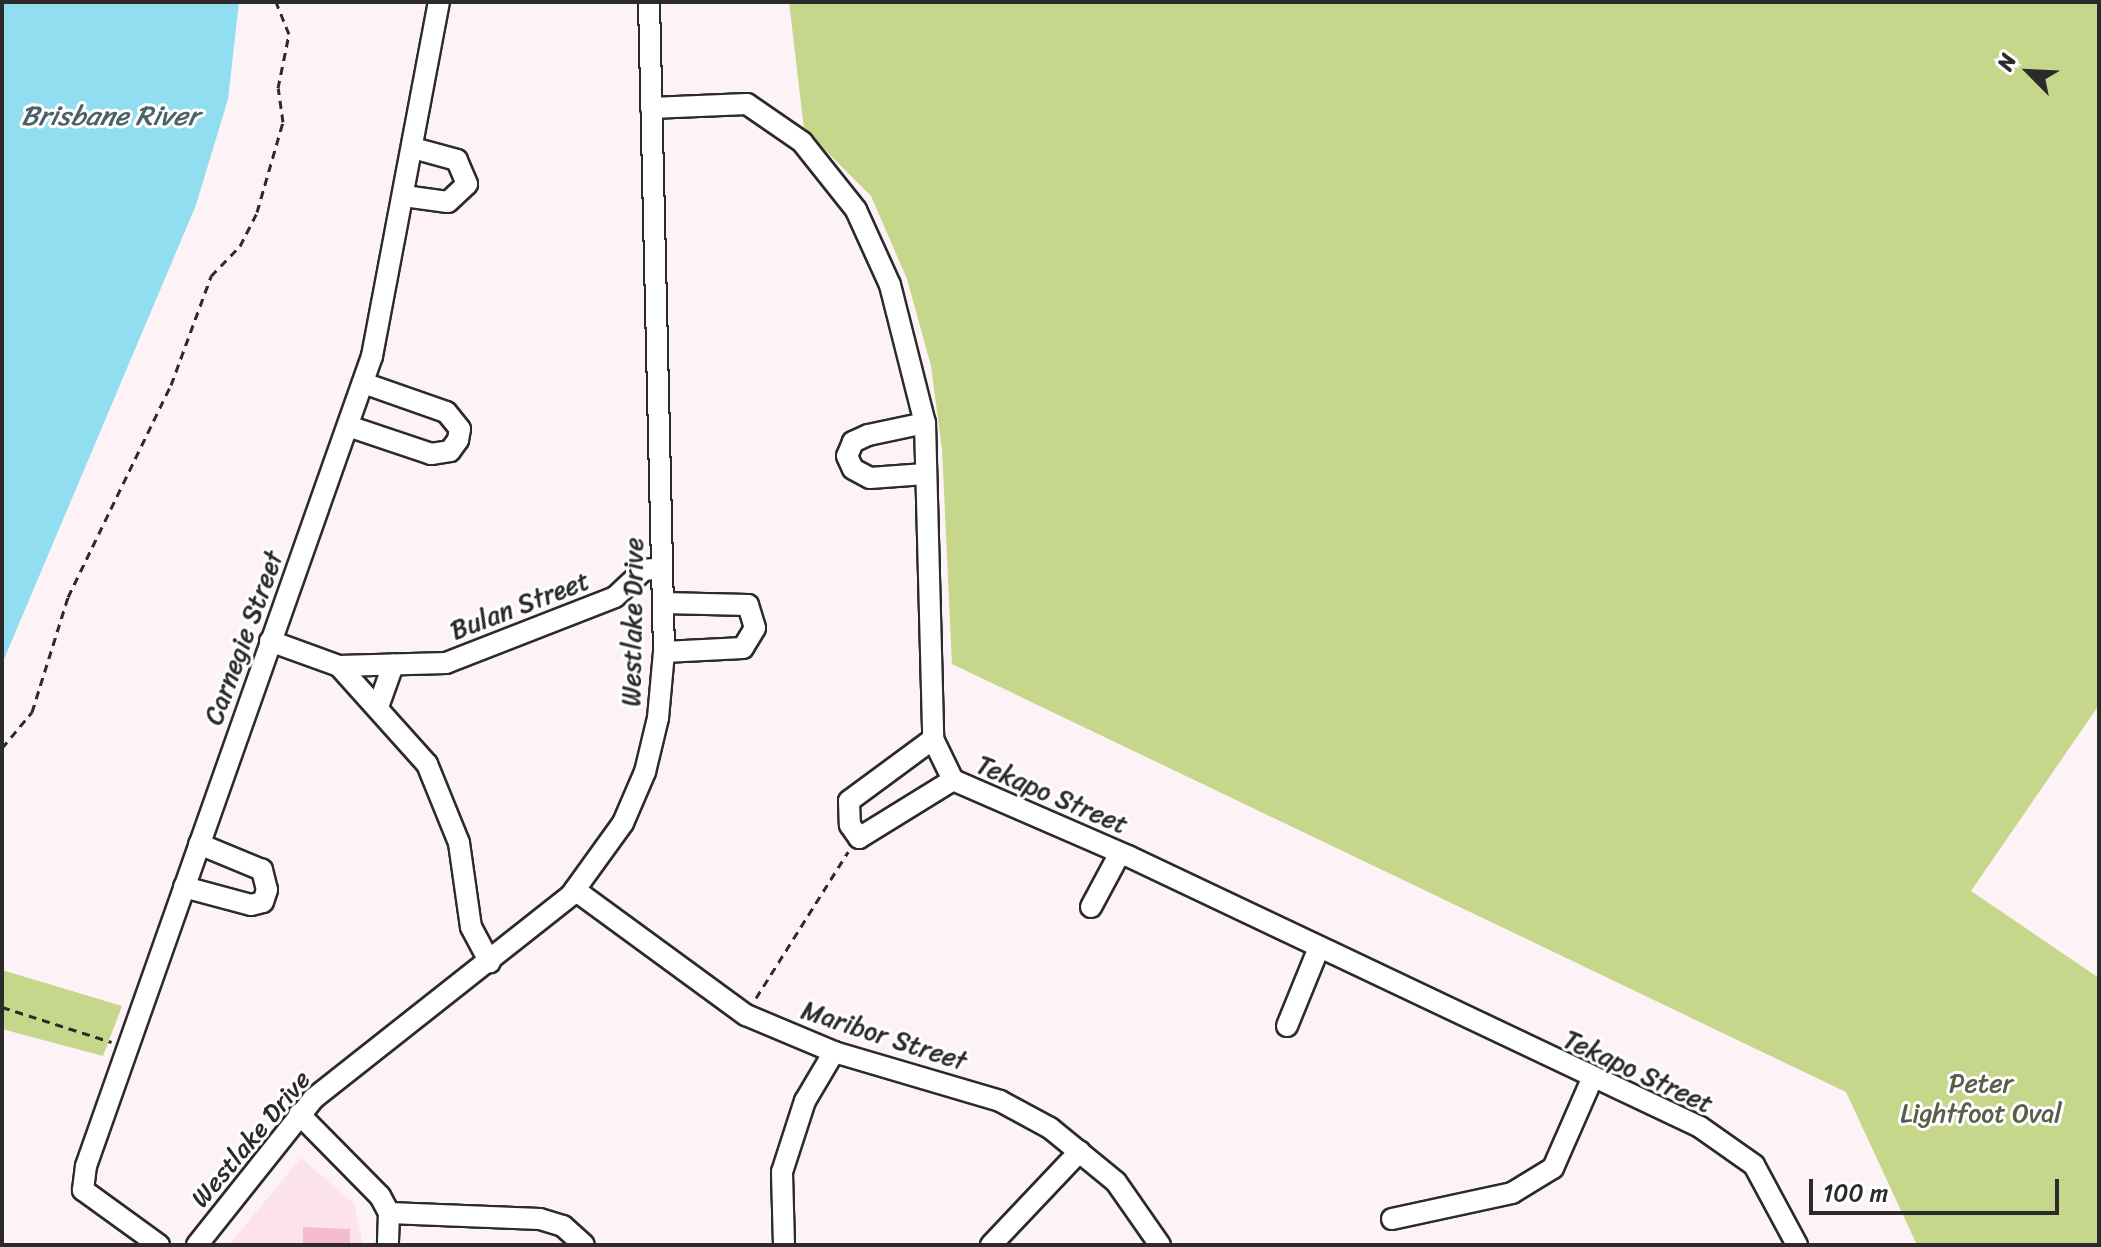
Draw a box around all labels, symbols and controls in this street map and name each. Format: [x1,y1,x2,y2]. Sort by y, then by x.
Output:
north arrow [1989,32,2069,112]
text: N [1986,47,2028,77]
water label: Brisbane River [21,99,199,133]
street label: Westlake Drive [616,537,650,707]
street label: Carnegie Street [198,547,290,729]
street label: Bulan Street [446,565,594,647]
street label: Tekapo Street [972,749,1132,841]
street label: Maribor Street [797,995,971,1077]
street label: Tekapo Street [1558,1024,1718,1120]
street label: Westlake Drive [185,1064,317,1214]
park label: Peter Lightfoot Oval [1900,1068,2062,1130]
scale bar [1813,1163,2063,1213]
text: 100 m [1823,1172,1888,1214]

